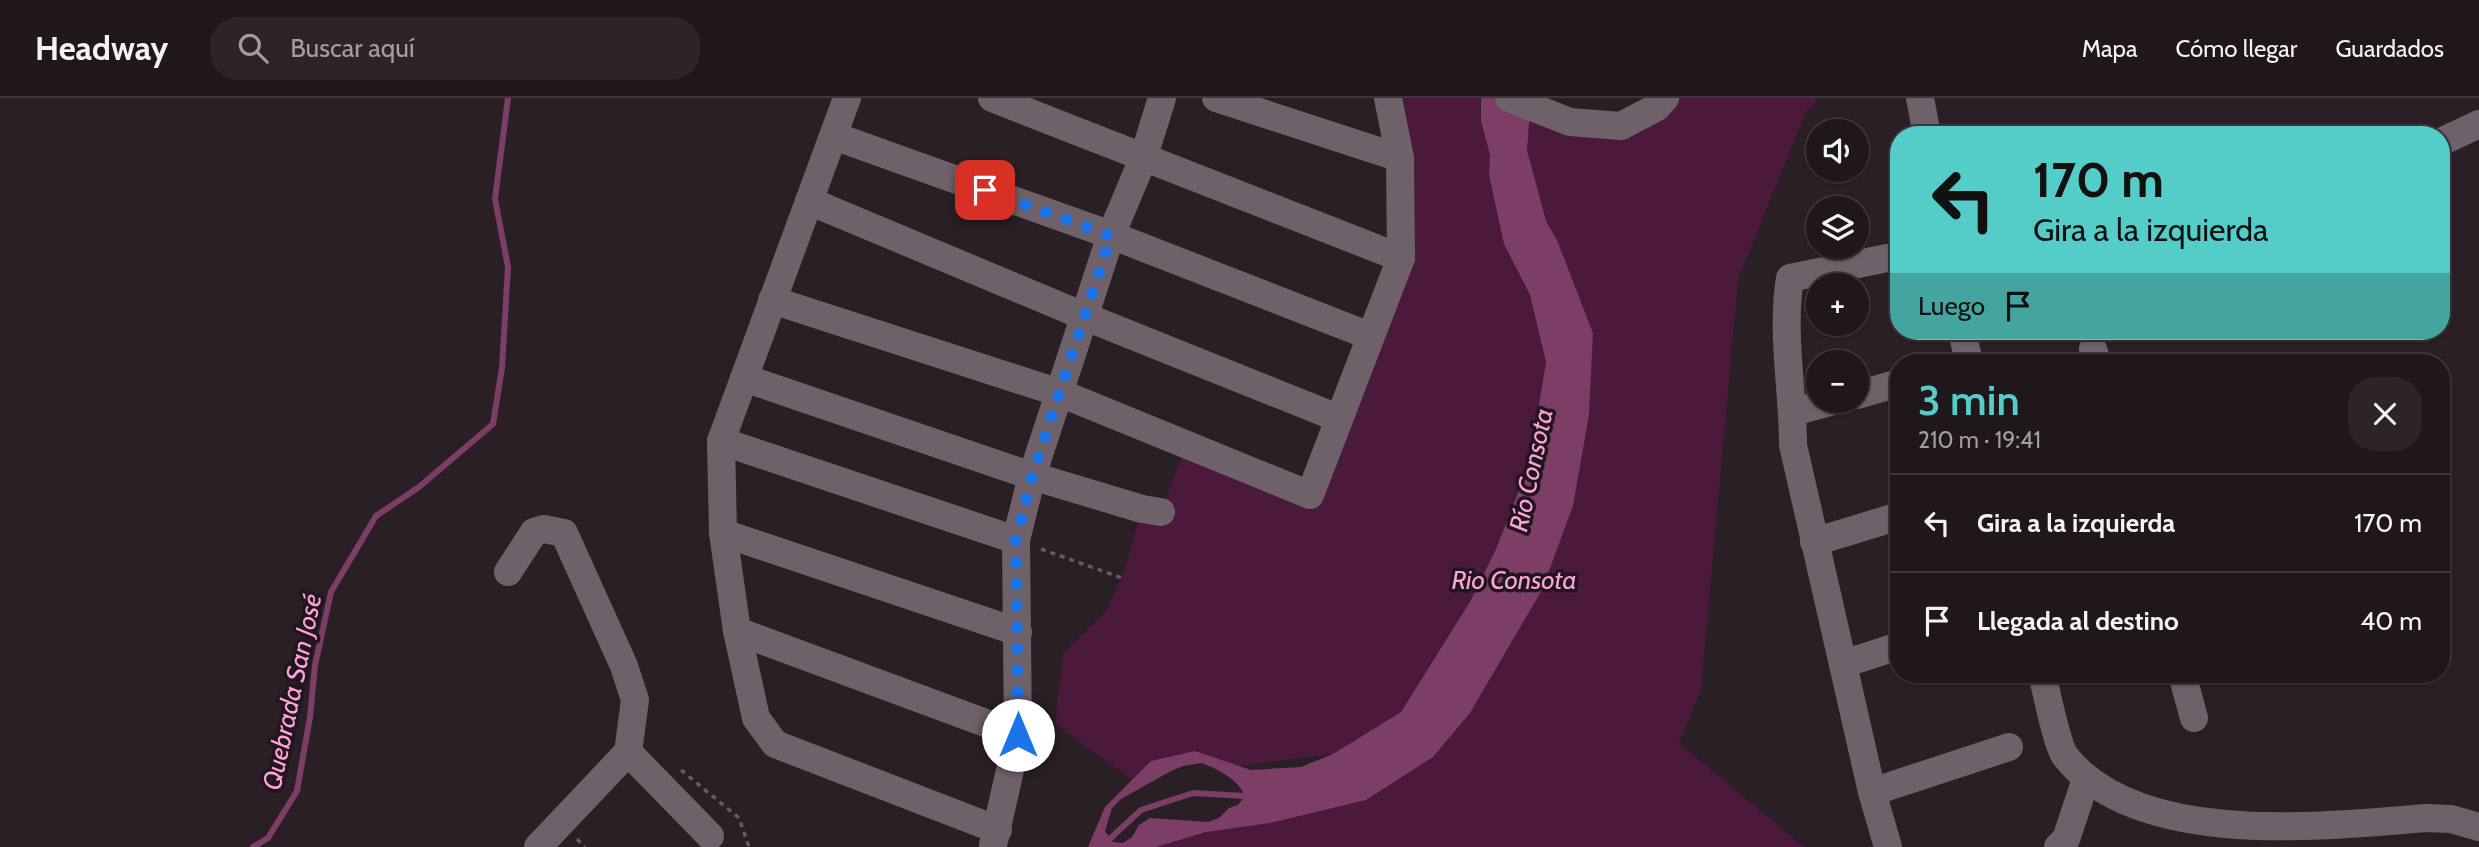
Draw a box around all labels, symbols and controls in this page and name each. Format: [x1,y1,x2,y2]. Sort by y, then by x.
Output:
search box [210,17,700,80]
text: Headway [35,28,168,68]
icon: search [234,29,272,67]
text: Buscar aquí [290,32,414,64]
text: Mapa [2082,34,2138,63]
text: Cómo llegar [2176,34,2297,63]
text: Guardados [2335,34,2444,63]
map controls [1806,119,1869,413]
button: sound [1806,119,1869,182]
text: 170 m [2033,150,2164,209]
icon: left [1918,154,2009,245]
pin [955,160,1015,220]
icon: arrive [966,171,1004,209]
button: layers [1806,196,1869,259]
text: Gira a la izquierda [2033,210,2268,249]
button: + [1806,273,1869,336]
icon: arrive [1999,287,2037,325]
text: Luego [1918,290,1985,322]
button: − [1806,350,1869,413]
text: 3 min [1918,374,2020,426]
button: close [2348,377,2422,451]
water label: Río Consota [1502,406,1560,534]
text: 210 m · 19:41 [1918,426,2041,454]
icon: left [1918,504,1956,542]
text: Gira a la izquierda [1977,507,2175,539]
text: 170 m [2354,507,2422,539]
water label: Rio Consota [1451,564,1577,596]
water label: Quebrada San José [256,591,328,793]
icon: arrive [1918,602,1956,640]
text: Llegada al destino [1977,605,2179,637]
text: 40 m [2360,605,2422,637]
position arrow [981,698,1055,772]

